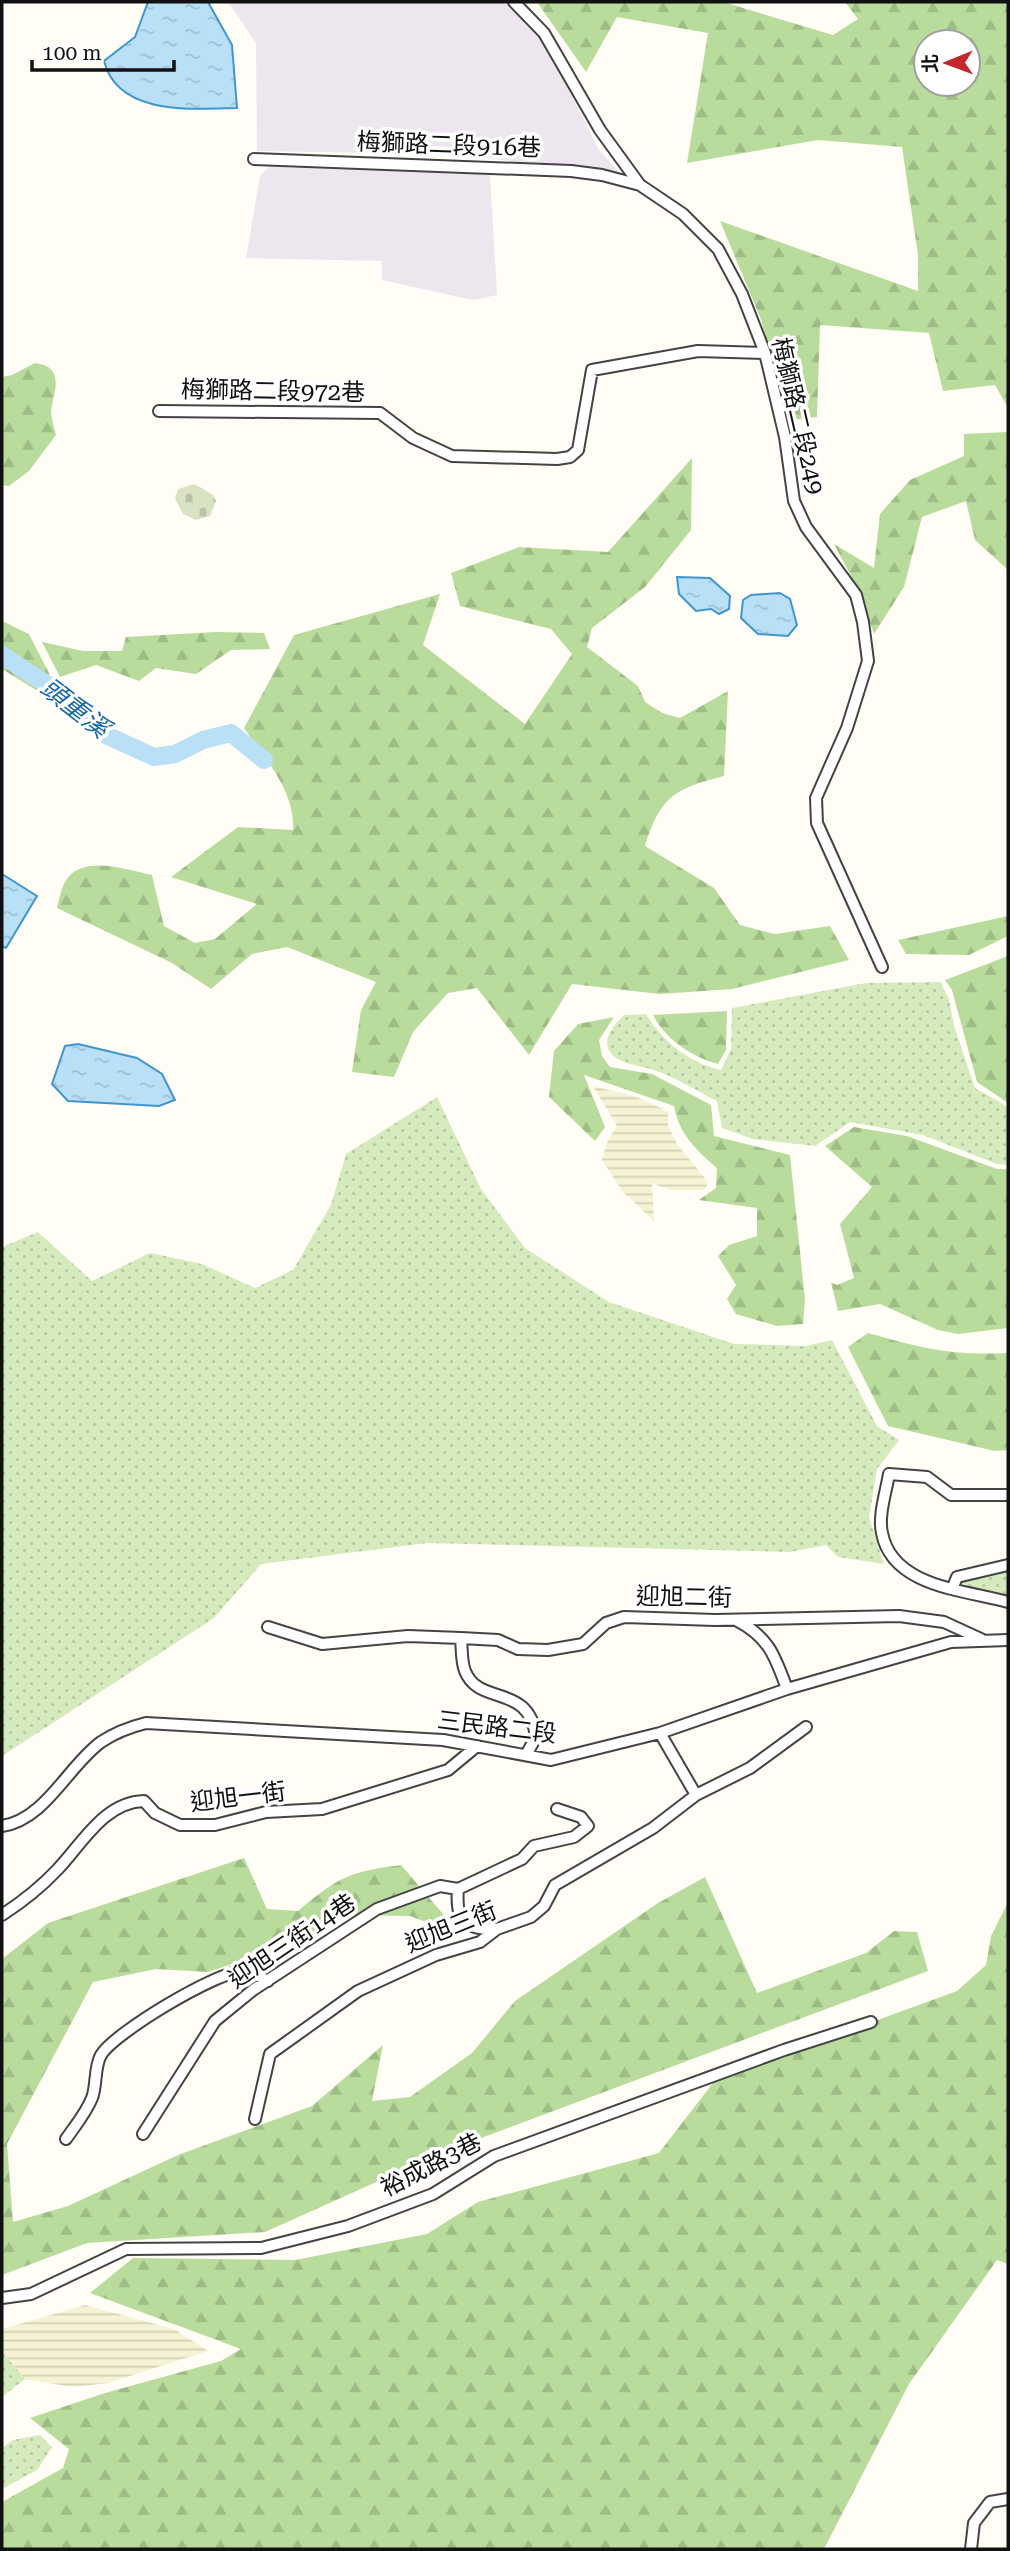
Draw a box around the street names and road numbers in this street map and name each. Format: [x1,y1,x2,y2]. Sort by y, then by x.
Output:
street label: 梅獅路二段916巷 [356,128,542,162]
street label: 梅獅路二段249 [766,335,830,497]
street label: 梅獅路二段972巷 [181,375,365,407]
street label: 迎旭二街 [636,1582,732,1612]
street label: 三民路二段 [436,1706,558,1748]
street label: 迎旭一街 [189,1777,287,1817]
street label: 迎旭三街14巷 [223,1888,361,1994]
street label: 迎旭三街 [401,1896,501,1958]
street label: 裕成路3巷 [376,2128,486,2202]

